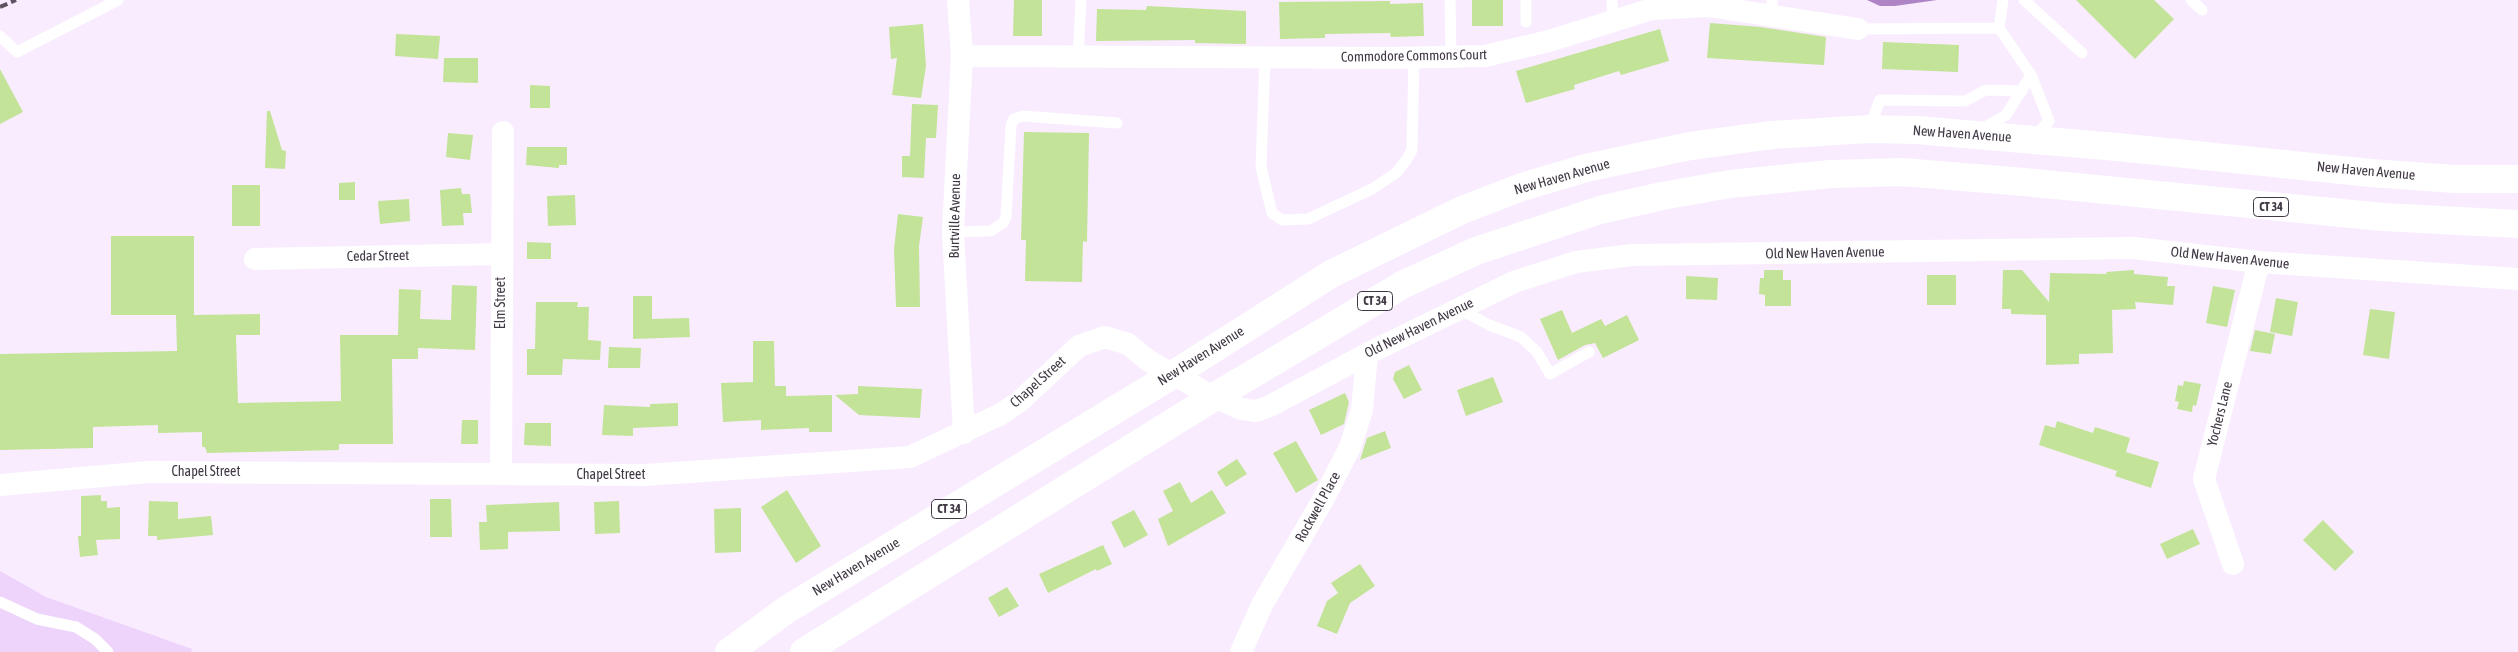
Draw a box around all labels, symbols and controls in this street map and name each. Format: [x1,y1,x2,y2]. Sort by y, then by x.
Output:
street label: Commodore Commons Court [1341,46,1487,66]
street label: New Haven Avenue [1912,122,2012,146]
street label: New Haven Avenue [1512,155,1612,199]
street label: New Haven Avenue [2316,158,2416,184]
street label: Burtville Avenue [946,174,964,258]
road number: CT 34 [2254,198,2288,216]
street label: Old New Haven Avenue [2170,243,2290,273]
street label: Old New Haven Avenue [1765,244,1885,262]
street label: Cedar Street [347,247,409,265]
street label: Elm Street [493,277,509,329]
road number: CT 34 [1358,292,1392,310]
street label: Old New Haven Avenue [1362,294,1476,362]
street label: New Haven Avenue [1155,323,1247,389]
street label: Chapel Street [1007,353,1069,411]
street label: Yochers Lane [2204,380,2236,448]
street label: Chapel Street [172,464,240,480]
street label: Chapel Street [577,467,645,483]
street label: Rockwell Place [1292,469,1344,545]
road number: CT 34 [932,499,966,518]
street label: New Haven Avenue [809,534,903,600]

